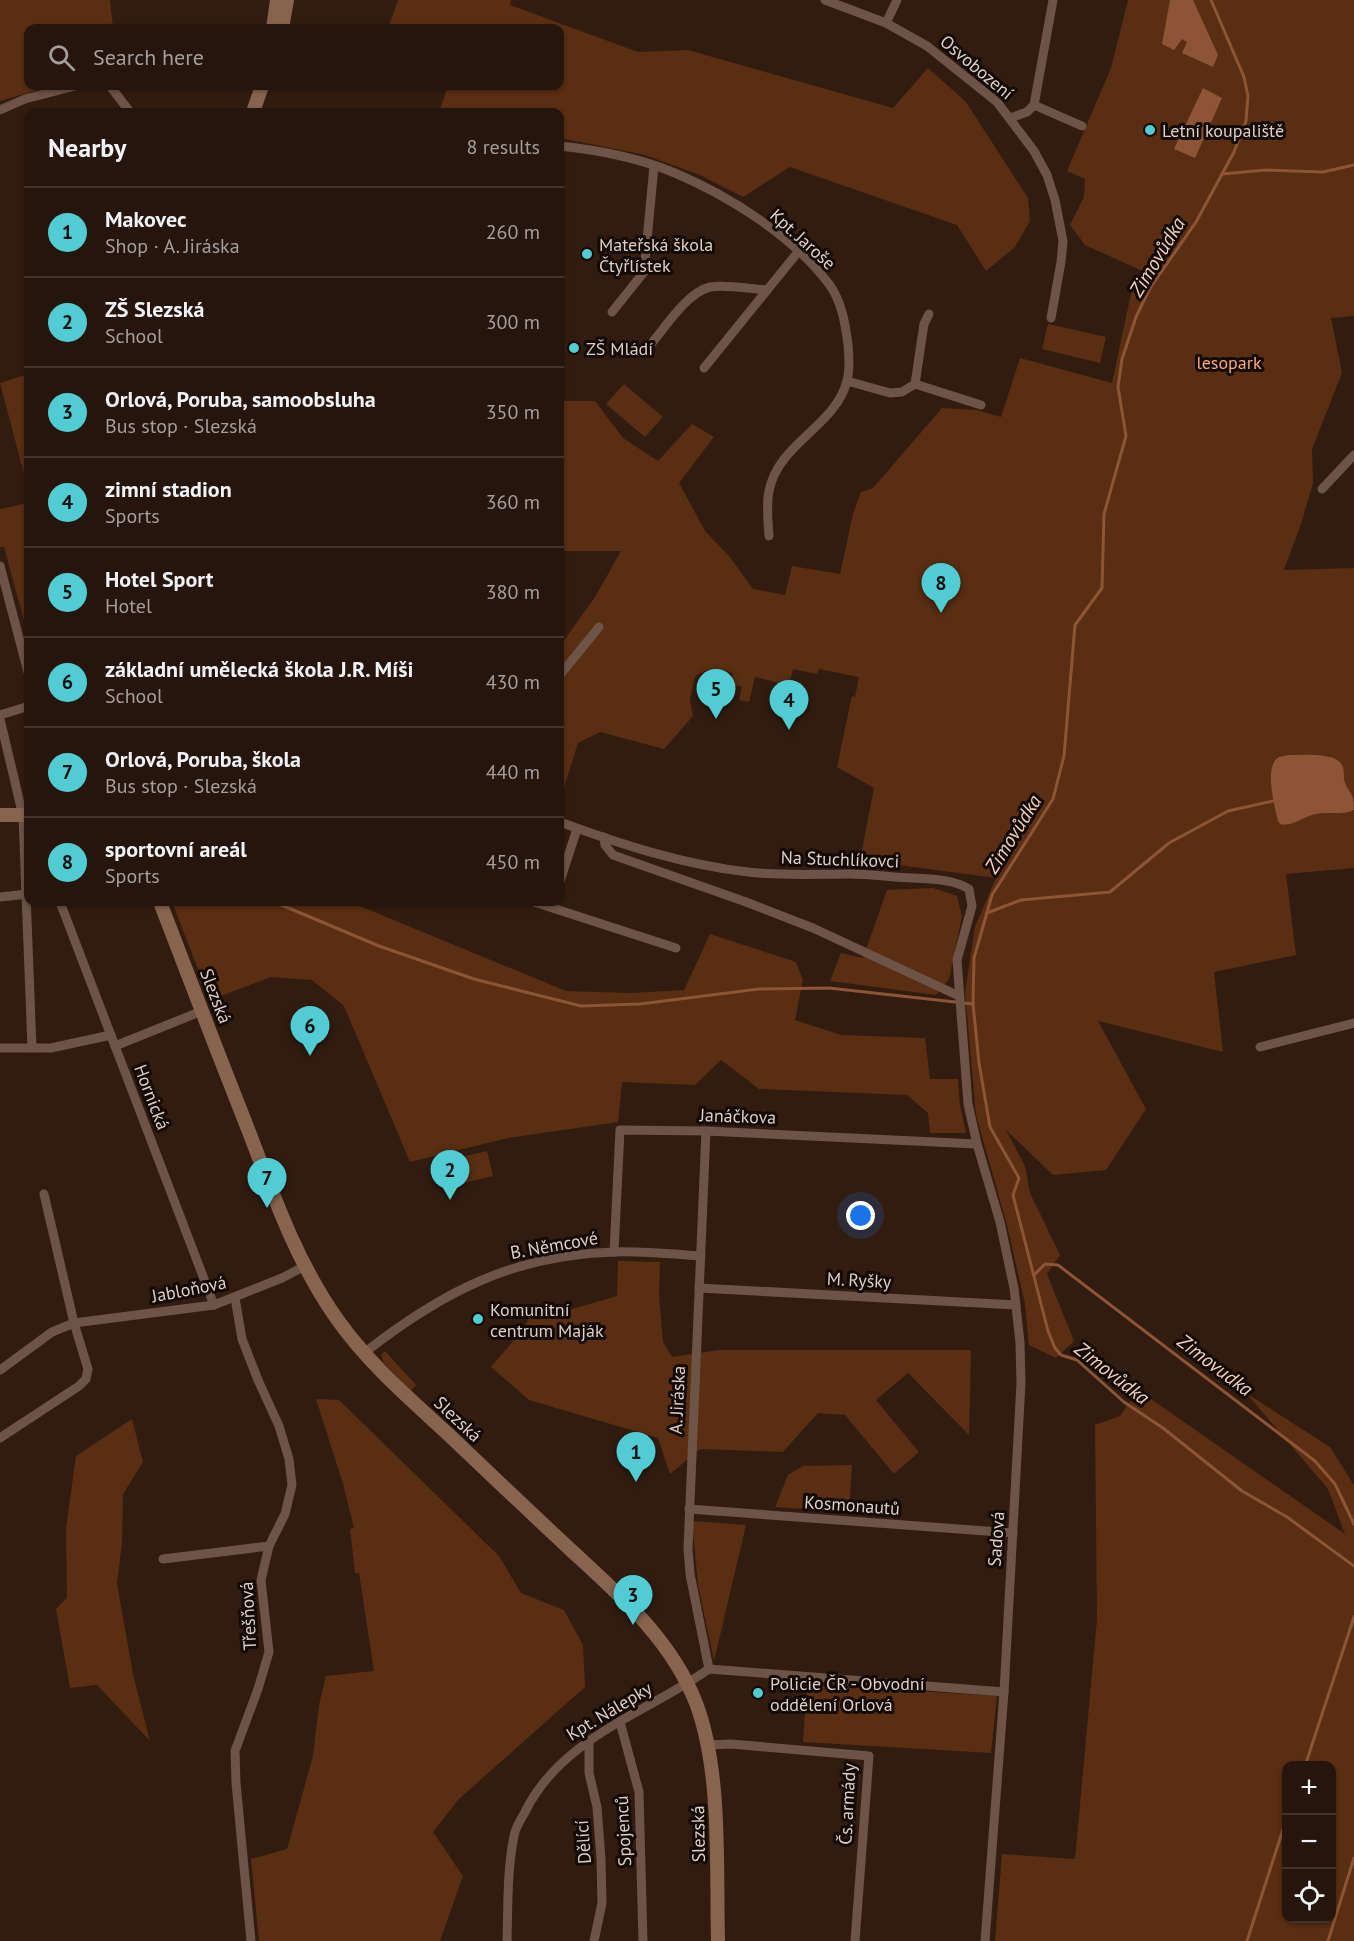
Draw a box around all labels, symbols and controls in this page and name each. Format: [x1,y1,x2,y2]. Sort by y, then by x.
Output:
search box [24,24,564,90]
street label: Osvobození [936,30,1018,104]
icon: search [45,41,78,74]
text: Search here [93,43,204,71]
place label: Letní koupaliště [1162,119,1284,142]
marker: Letní koupaliště [1143,123,1157,137]
text: Nearby [48,131,126,164]
text: 8 results [467,134,540,160]
street label: Kpt. Jaroše [765,204,841,274]
text: Makovec [105,205,187,233]
water label: Zimovůdka [1123,212,1191,302]
text: 1 [62,219,73,245]
text: 260 m [486,219,540,245]
text: Shop · A. Jiráska [105,233,240,259]
place label: Mateřská škola Čtyřlístek [599,233,713,277]
marker: Mateřská škola Čtyřlístek [580,247,594,261]
text: ZŠ Slezská [105,295,204,323]
text: 2 [62,309,73,335]
text: 300 m [486,309,540,335]
text: School [105,323,163,349]
place label: ZŠ Mládí [586,337,653,360]
marker: ZŠ Mládí [567,341,581,355]
park label: lesopark [1196,351,1262,374]
text: Orlová, Poruba, samoobsluha [105,385,376,413]
text: 3 [62,399,73,425]
text: 350 m [486,399,540,425]
text: Bus stop · Slezská [105,413,257,439]
text: zimní stadion [105,475,232,503]
text: 4 [62,489,73,515]
text: 360 m [486,489,540,515]
text: Sports [105,503,160,529]
pin: 8 [922,564,960,613]
text: Hotel Sport [105,565,213,593]
text: 5 [62,579,73,605]
text: 380 m [486,579,540,605]
text: Hotel [105,593,152,619]
text: základní umělecká škola J.R. Míši [105,655,413,683]
text: 6 [62,669,73,695]
text: 430 m [486,669,540,695]
pin: 5 [696,670,736,719]
pin: 4 [770,680,808,730]
text: School [105,683,163,709]
text: Orlová, Poruba, škola [105,745,301,773]
text: 7 [62,759,73,785]
text: 440 m [486,759,540,785]
text: Bus stop · Slezská [105,773,257,799]
water label: Zimovůdka [978,790,1047,879]
text: sportovní areál [105,835,247,863]
street label: Na Stuchlíkovci [780,845,900,873]
text: 8 [62,849,73,875]
text: 450 m [486,849,540,875]
text: Sports [105,863,160,889]
street label: Slezská [195,965,237,1027]
pin: 6 [290,1006,330,1056]
street label: Hornická [129,1061,175,1133]
street label: Janáčkova [698,1103,777,1129]
pin: 2 [430,1150,470,1200]
pin: 7 [248,1158,286,1208]
your location [846,1201,875,1230]
street label: B. Němcové [508,1226,600,1264]
street label: M. Ryšky [826,1267,892,1293]
street label: Jabloňová [149,1270,228,1308]
place label: Komunitní centrum Maják [490,1298,604,1342]
marker: Komunitní centrum Maják [471,1312,485,1326]
water label: Zimovudka [1171,1328,1258,1402]
water label: Zimovůdka [1069,1335,1155,1410]
street label: A. Jiráska [664,1365,690,1435]
street label: Slezská [429,1391,487,1447]
pin: 1 [616,1432,656,1482]
street label: Kosmonautů [803,1490,901,1520]
street label: Sadová [983,1511,1009,1567]
pin: 3 [614,1576,652,1625]
street label: Třešňová [235,1581,261,1651]
place label: Policie ČR - Obvodní oddělení Orlová [770,1672,925,1716]
street label: Kpt. Nálepky [562,1676,657,1746]
marker: Policie ČR - Obvodní oddělení Orlová [751,1686,765,1700]
map controls [1282,1761,1336,1923]
button: + [1282,1761,1336,1815]
street label: Čs. armády [833,1762,861,1845]
street label: Spojenců [610,1795,636,1867]
street label: Slezská [686,1805,710,1863]
button: − [1282,1815,1336,1869]
street label: Dělící [570,1819,596,1865]
button: locate [1282,1869,1336,1923]

